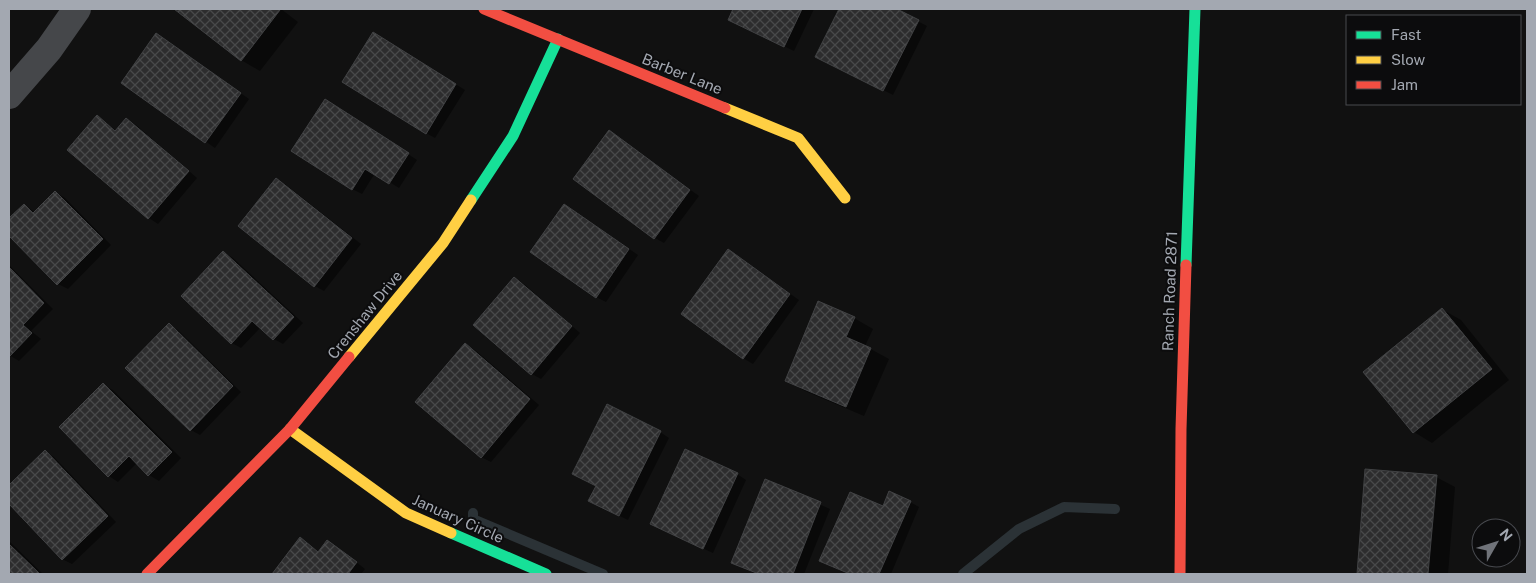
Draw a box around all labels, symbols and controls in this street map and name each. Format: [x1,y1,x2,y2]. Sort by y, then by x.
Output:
legend [1346,15,1521,105]
text: Fast [1391,26,1421,43]
street label: Barber Lane [640,50,725,97]
text: Slow [1391,51,1426,68]
text: Jam [1391,76,1418,93]
street label: Ranch Road 2871 [1159,231,1180,351]
street label: Crenshaw Drive [324,267,405,362]
street label: January Circle [410,491,506,546]
north arrow [1471,518,1521,568]
text: N [1496,526,1516,544]

